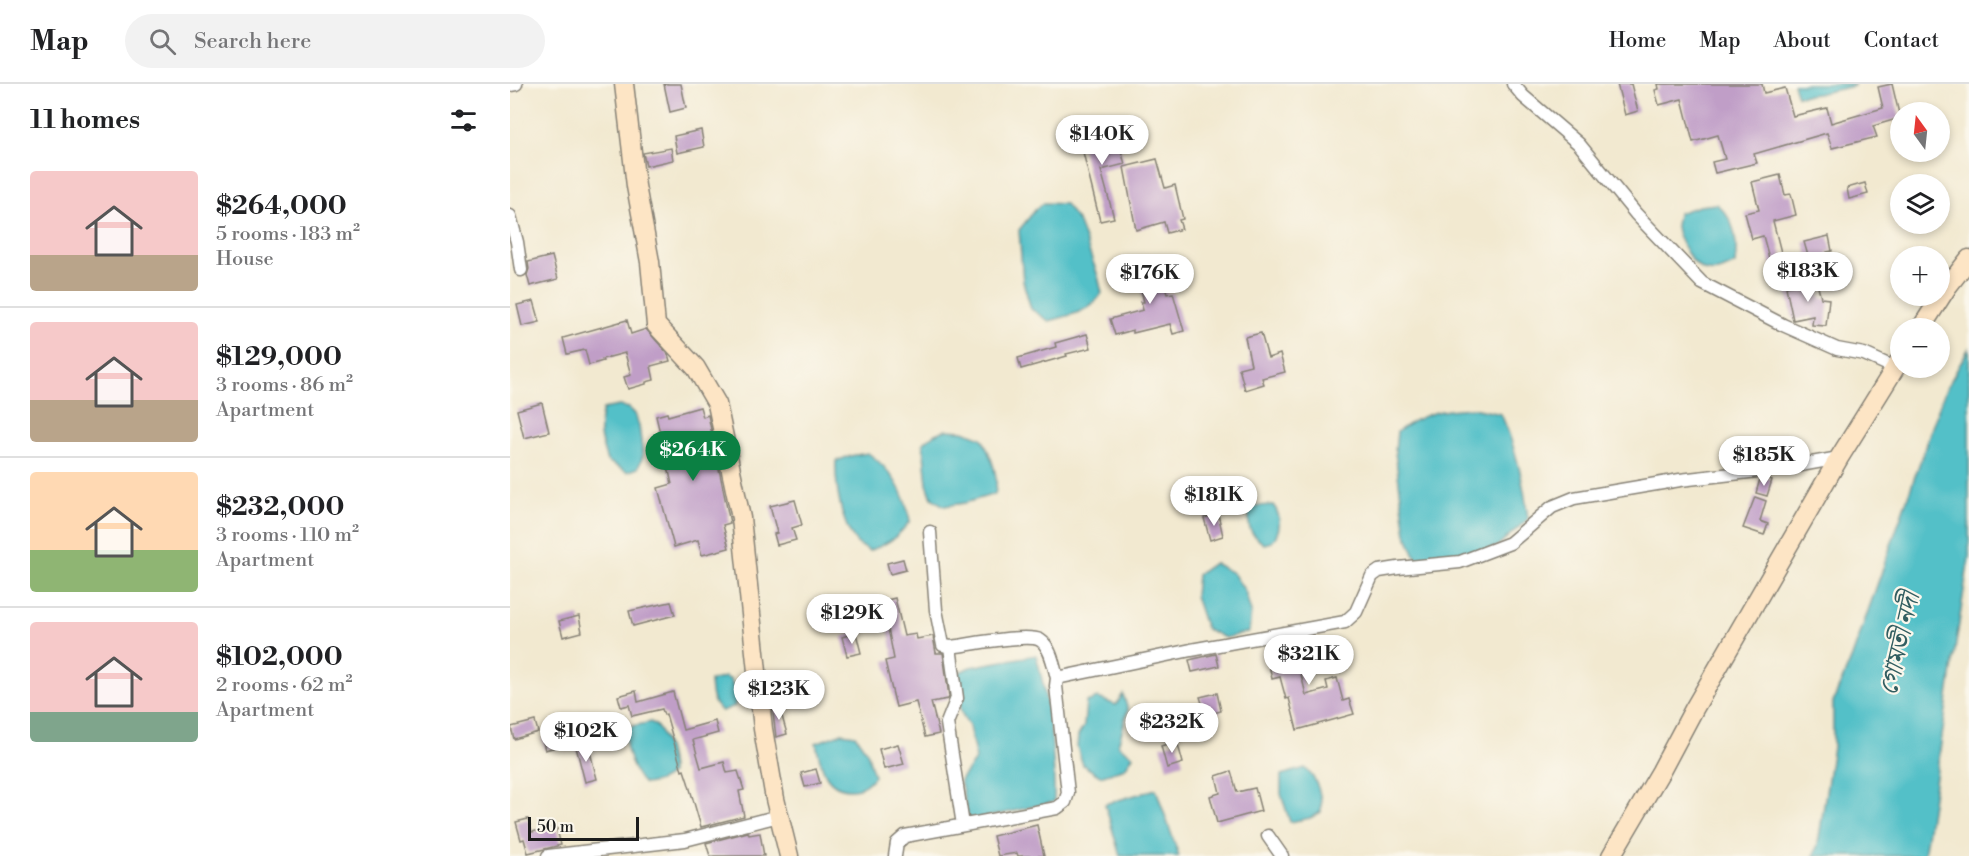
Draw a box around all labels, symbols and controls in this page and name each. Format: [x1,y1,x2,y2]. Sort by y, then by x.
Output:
search box [125,14,545,68]
text: Map [30,24,89,59]
icon: search [146,25,179,58]
text: Search here [194,28,311,55]
text: Home [1609,28,1666,54]
text: Map [1699,28,1741,54]
text: About [1774,28,1831,54]
text: Contact [1864,28,1939,54]
north arrow [1890,102,1950,162]
map controls [1890,102,1950,378]
text: 11 homes [30,104,140,136]
icon: filters [447,104,480,137]
pin: $140K [1060,115,1144,166]
text: $140K [1070,122,1134,147]
button: layers [1890,174,1950,234]
text: $264,000 [216,190,347,222]
icon: home [78,195,150,267]
text: 5 rooms · 183 m² [216,222,360,247]
button: + [1890,246,1950,306]
text: House [216,247,274,272]
pin: $183K [1766,252,1850,303]
pin: $176K [1108,254,1192,305]
text: $183K [1777,259,1839,284]
text: $176K [1120,261,1180,286]
button: − [1890,318,1950,378]
text: $129,000 [216,341,342,373]
icon: home [78,346,150,418]
text: 3 rooms · 86 m² [216,373,353,398]
text: Apartment [216,398,314,423]
pin: $264K [651,431,735,482]
pin: $185K [1722,436,1806,487]
text: $264K [660,438,727,463]
text: $185K [1733,443,1795,468]
pin: $181K [1172,476,1256,527]
text: $181K [1184,483,1244,508]
text: $232,000 [216,491,344,523]
icon: home [78,496,150,568]
text: 3 rooms · 110 m² [216,523,359,548]
text: Apartment [216,548,314,573]
water label: গোমতী নদী [1873,587,1928,698]
pin: $129K [810,594,894,645]
text: $129K [820,601,884,626]
pin: $321K [1267,635,1351,686]
text: $102,000 [216,641,343,673]
text: $321K [1278,642,1340,667]
icon: home [78,646,150,718]
pin: $123K [737,670,821,721]
text: 2 rooms · 62 m² [216,673,352,698]
text: $123K [748,677,810,702]
text: Apartment [216,698,314,723]
pin: $232K [1130,703,1214,754]
text: $232K [1139,710,1205,735]
pin: $102K [544,712,628,763]
text: $102K [554,719,618,744]
scale bar [528,814,639,842]
text: 50 m [537,817,574,837]

